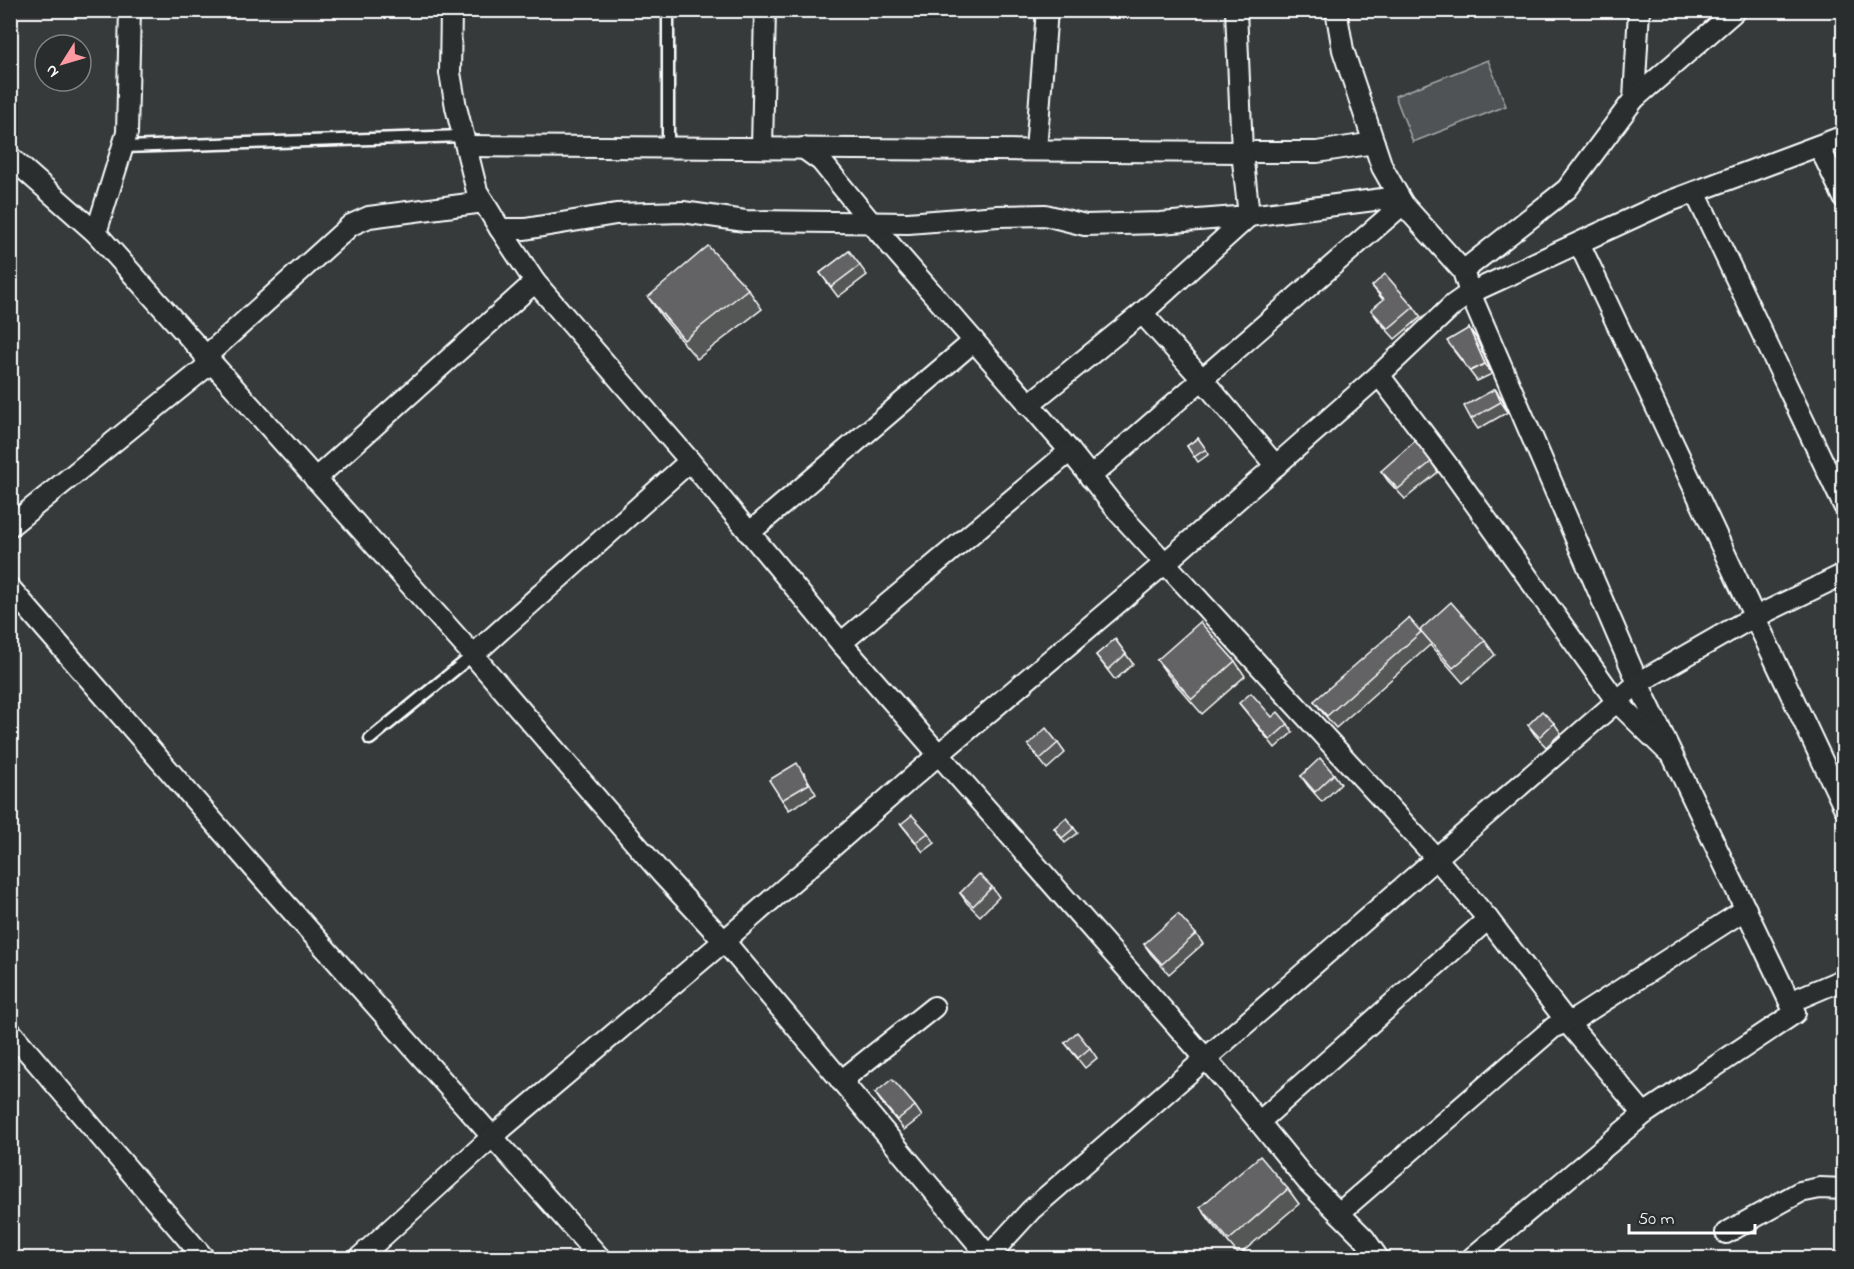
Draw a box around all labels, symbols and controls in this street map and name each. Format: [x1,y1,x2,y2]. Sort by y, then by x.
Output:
north arrow [33,33,93,93]
text: N [40,59,65,82]
scale bar [1629,1197,1755,1235]
text: 50 m [1638,1207,1675,1233]

